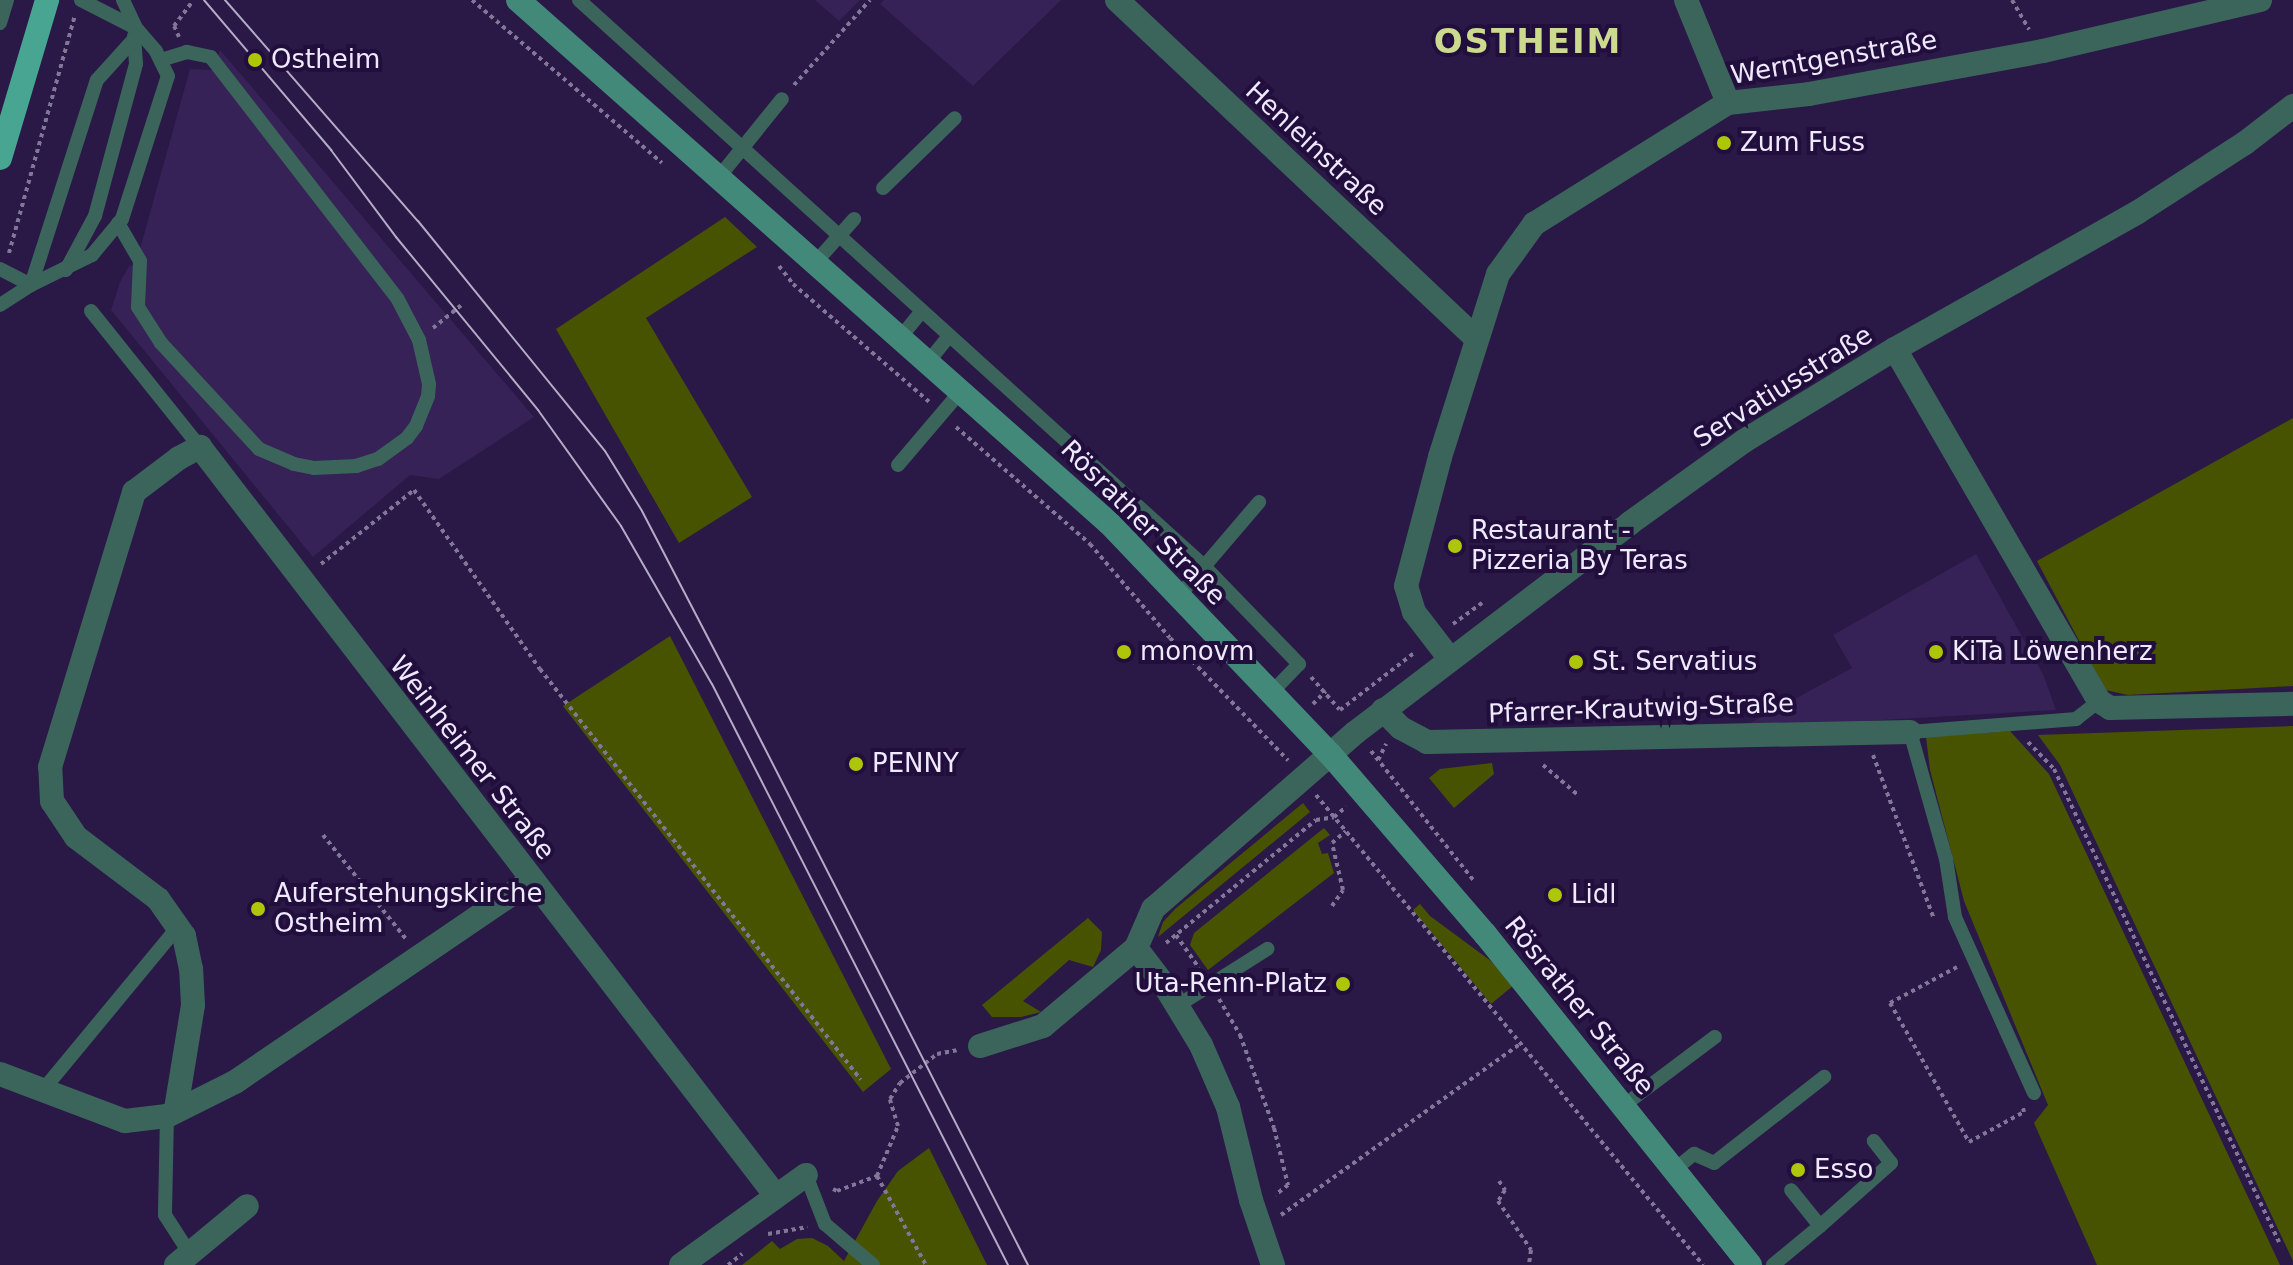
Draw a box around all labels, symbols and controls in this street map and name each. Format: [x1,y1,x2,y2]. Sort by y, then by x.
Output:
district label: OSTHEIM [1434,22,1622,62]
street label: Werntgenstraße [1728,25,1940,91]
place label: Ostheim [271,44,380,76]
marker: Ostheim [246,51,264,69]
street label: Henleinstraße [1239,76,1393,222]
place label: Zum Fuss [1740,127,1865,159]
marker: Zum Fuss [1715,134,1733,152]
street label: Servatiusstraße [1688,320,1878,454]
street label: Rösrather Straße [1054,434,1232,612]
place label: Restaurant - Pizzeria By Teras [1471,515,1688,576]
marker: Restaurant - Pizzeria By Teras [1446,537,1464,555]
place label: monovm [1140,636,1254,668]
place label: KiTa Löwenherz [1952,636,2153,668]
marker: monovm [1115,643,1133,661]
marker: KiTa Löwenherz [1927,643,1945,661]
place label: St. Servatius [1592,646,1757,678]
street label: Weinheimer Straße [383,650,561,866]
marker: St. Servatius [1567,653,1585,671]
street label: Pfarrer-Krautwig-Straße [1488,688,1794,730]
place label: PENNY [872,748,959,780]
marker: PENNY [847,755,865,773]
place label: Auferstehungskirche Ostheim [274,878,542,940]
place label: Lidl [1571,879,1616,911]
marker: Lidl [1546,886,1564,904]
marker: Auferstehungskirche Ostheim [249,900,267,918]
street label: Rösrather Straße [1498,911,1660,1101]
place label: Uta-Renn-Platz [1135,968,1327,1000]
marker: Uta-Renn-Platz [1334,975,1352,993]
place label: Esso [1814,1154,1873,1186]
marker: Esso [1789,1161,1807,1179]

